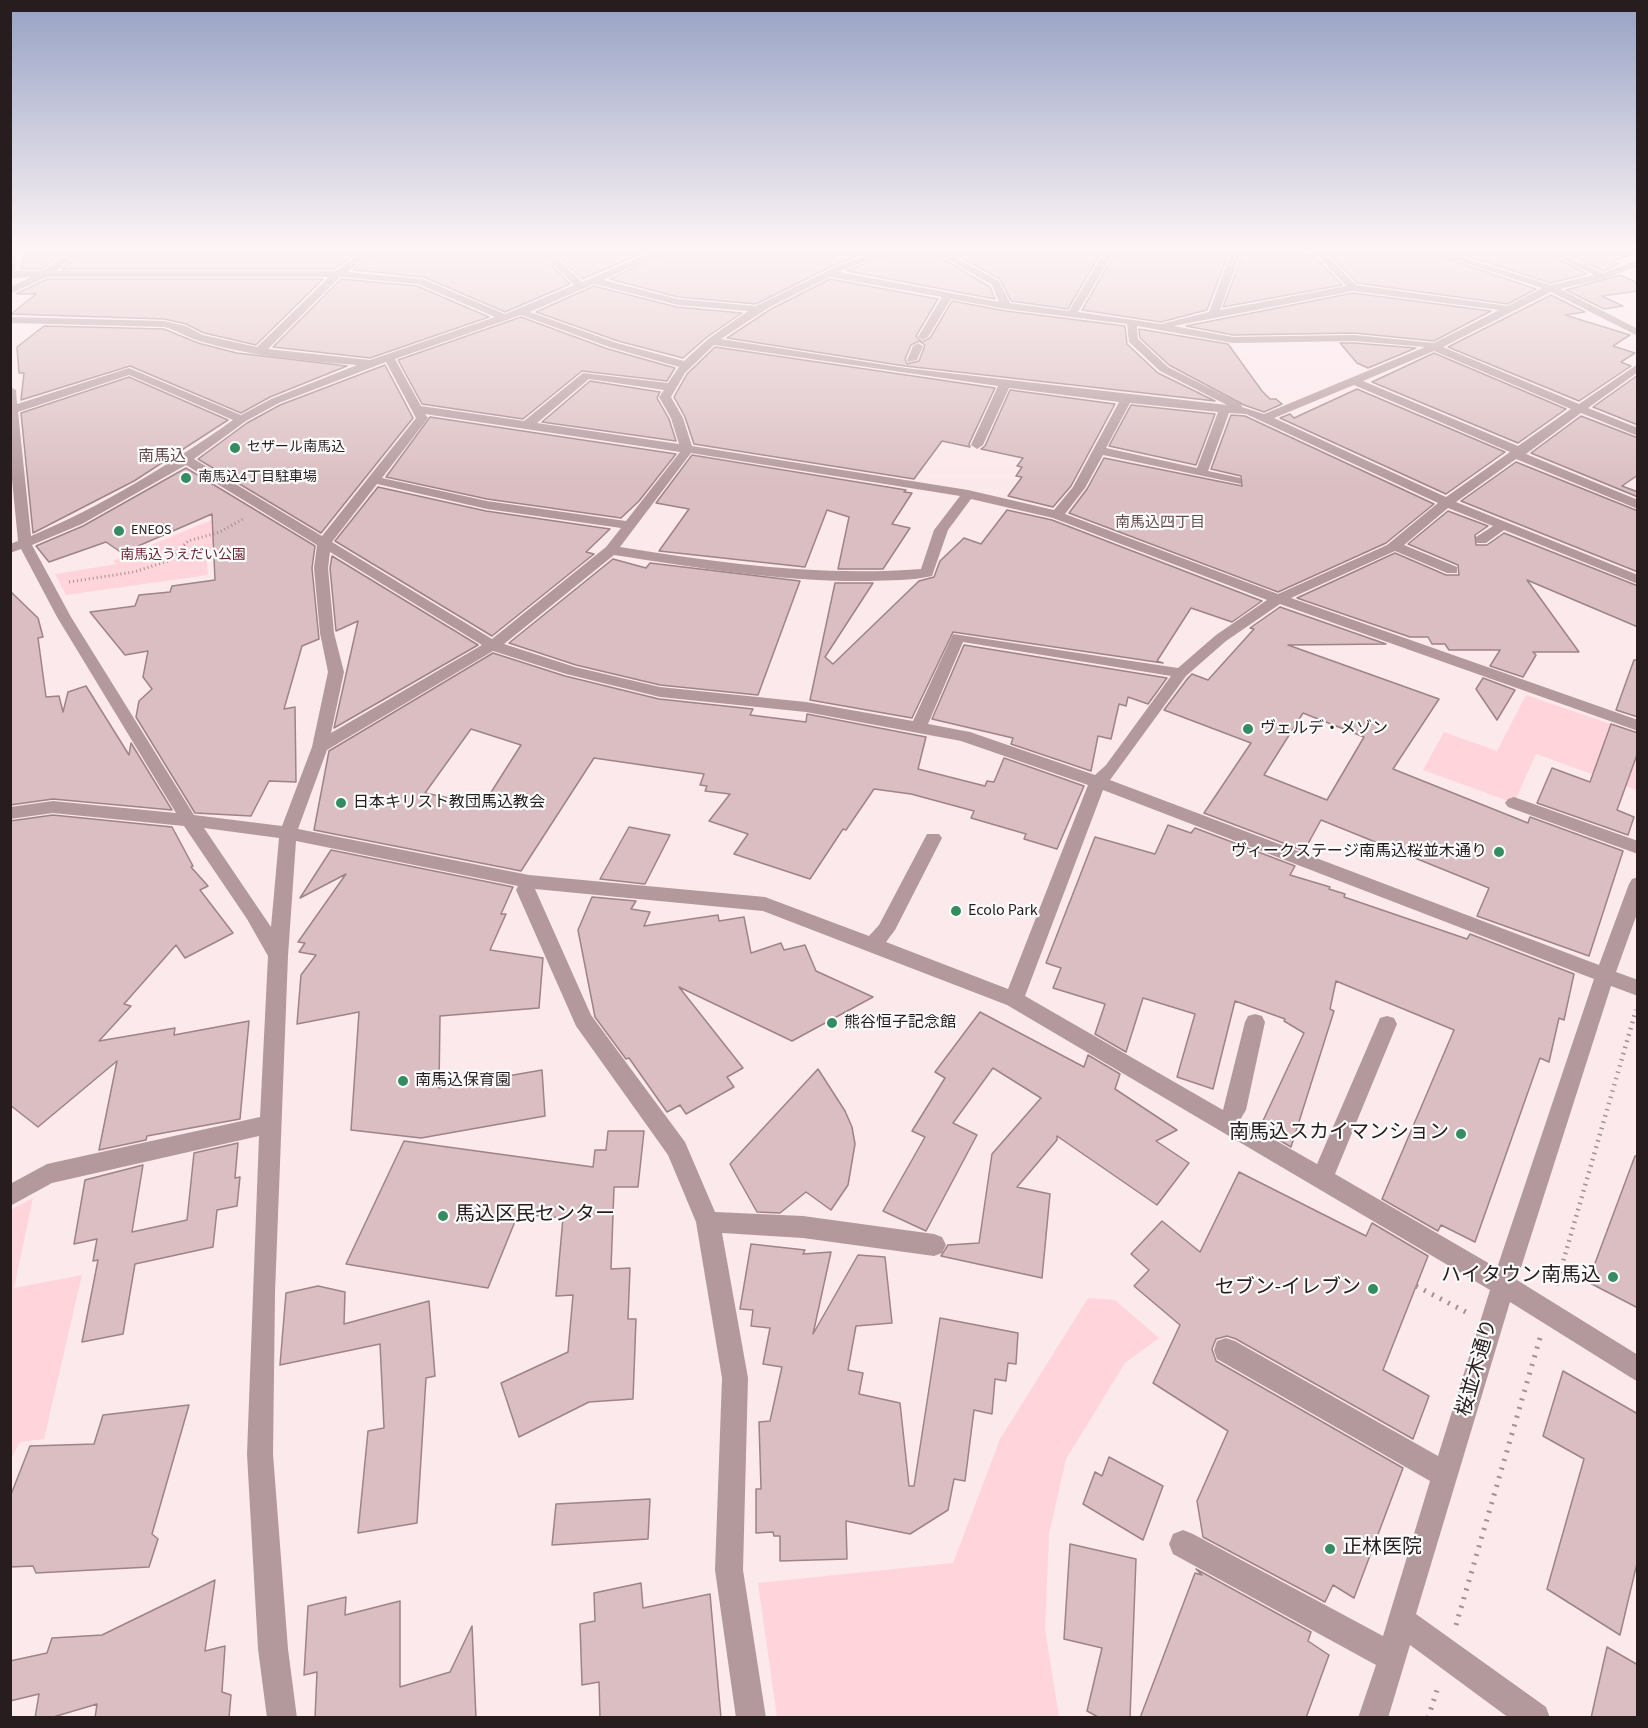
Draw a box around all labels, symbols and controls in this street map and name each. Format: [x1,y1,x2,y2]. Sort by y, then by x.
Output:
place label: セザール南馬込 [247,440,345,456]
marker: セザール南馬込 [228,441,242,455]
district label: 南馬込 [138,447,186,467]
place label: 南馬込4丁目駐車場 [198,470,317,486]
marker: 南馬込4丁目駐車場 [179,471,193,485]
district label: 南馬込四丁目 [1115,515,1205,533]
place label: ENEOS [131,523,172,539]
marker: ENEOS [112,524,126,538]
park label: 南馬込うえだい公園 [120,548,246,564]
place label: ヴェルデ・メゾン [1260,719,1388,739]
marker: ヴェルデ・メゾン [1241,722,1255,736]
place label: 日本キリスト教団馬込教会 [353,793,545,813]
marker: 日本キリスト教団馬込教会 [334,796,348,810]
place label: ヴィークステージ南馬込桜並木通り [1231,842,1487,862]
marker: ヴィークステージ南馬込桜並木通り [1492,845,1506,859]
place label: Ecolo Park [968,901,1038,921]
marker: Ecolo Park [949,904,963,918]
place label: 熊谷恒子記念館 [844,1013,956,1033]
marker: 熊谷恒子記念館 [825,1016,839,1030]
place label: 南馬込保育園 [415,1071,511,1091]
marker: 南馬込保育園 [396,1074,410,1088]
place label: 南馬込スカイマンション [1229,1122,1449,1146]
marker: 南馬込スカイマンション [1454,1127,1468,1141]
place label: 馬込区民センター [455,1204,615,1228]
marker: 馬込区民センター [436,1209,450,1223]
place label: ハイタウン南馬込 [1441,1265,1601,1289]
marker: ハイタウン南馬込 [1606,1270,1620,1284]
place label: セブン-イレブン [1215,1277,1361,1301]
marker: セブン-イレブン [1366,1282,1380,1296]
street label: 桜並木通り [1453,1317,1503,1419]
place label: 正林医院 [1342,1537,1422,1561]
marker: 正林医院 [1323,1542,1337,1556]

